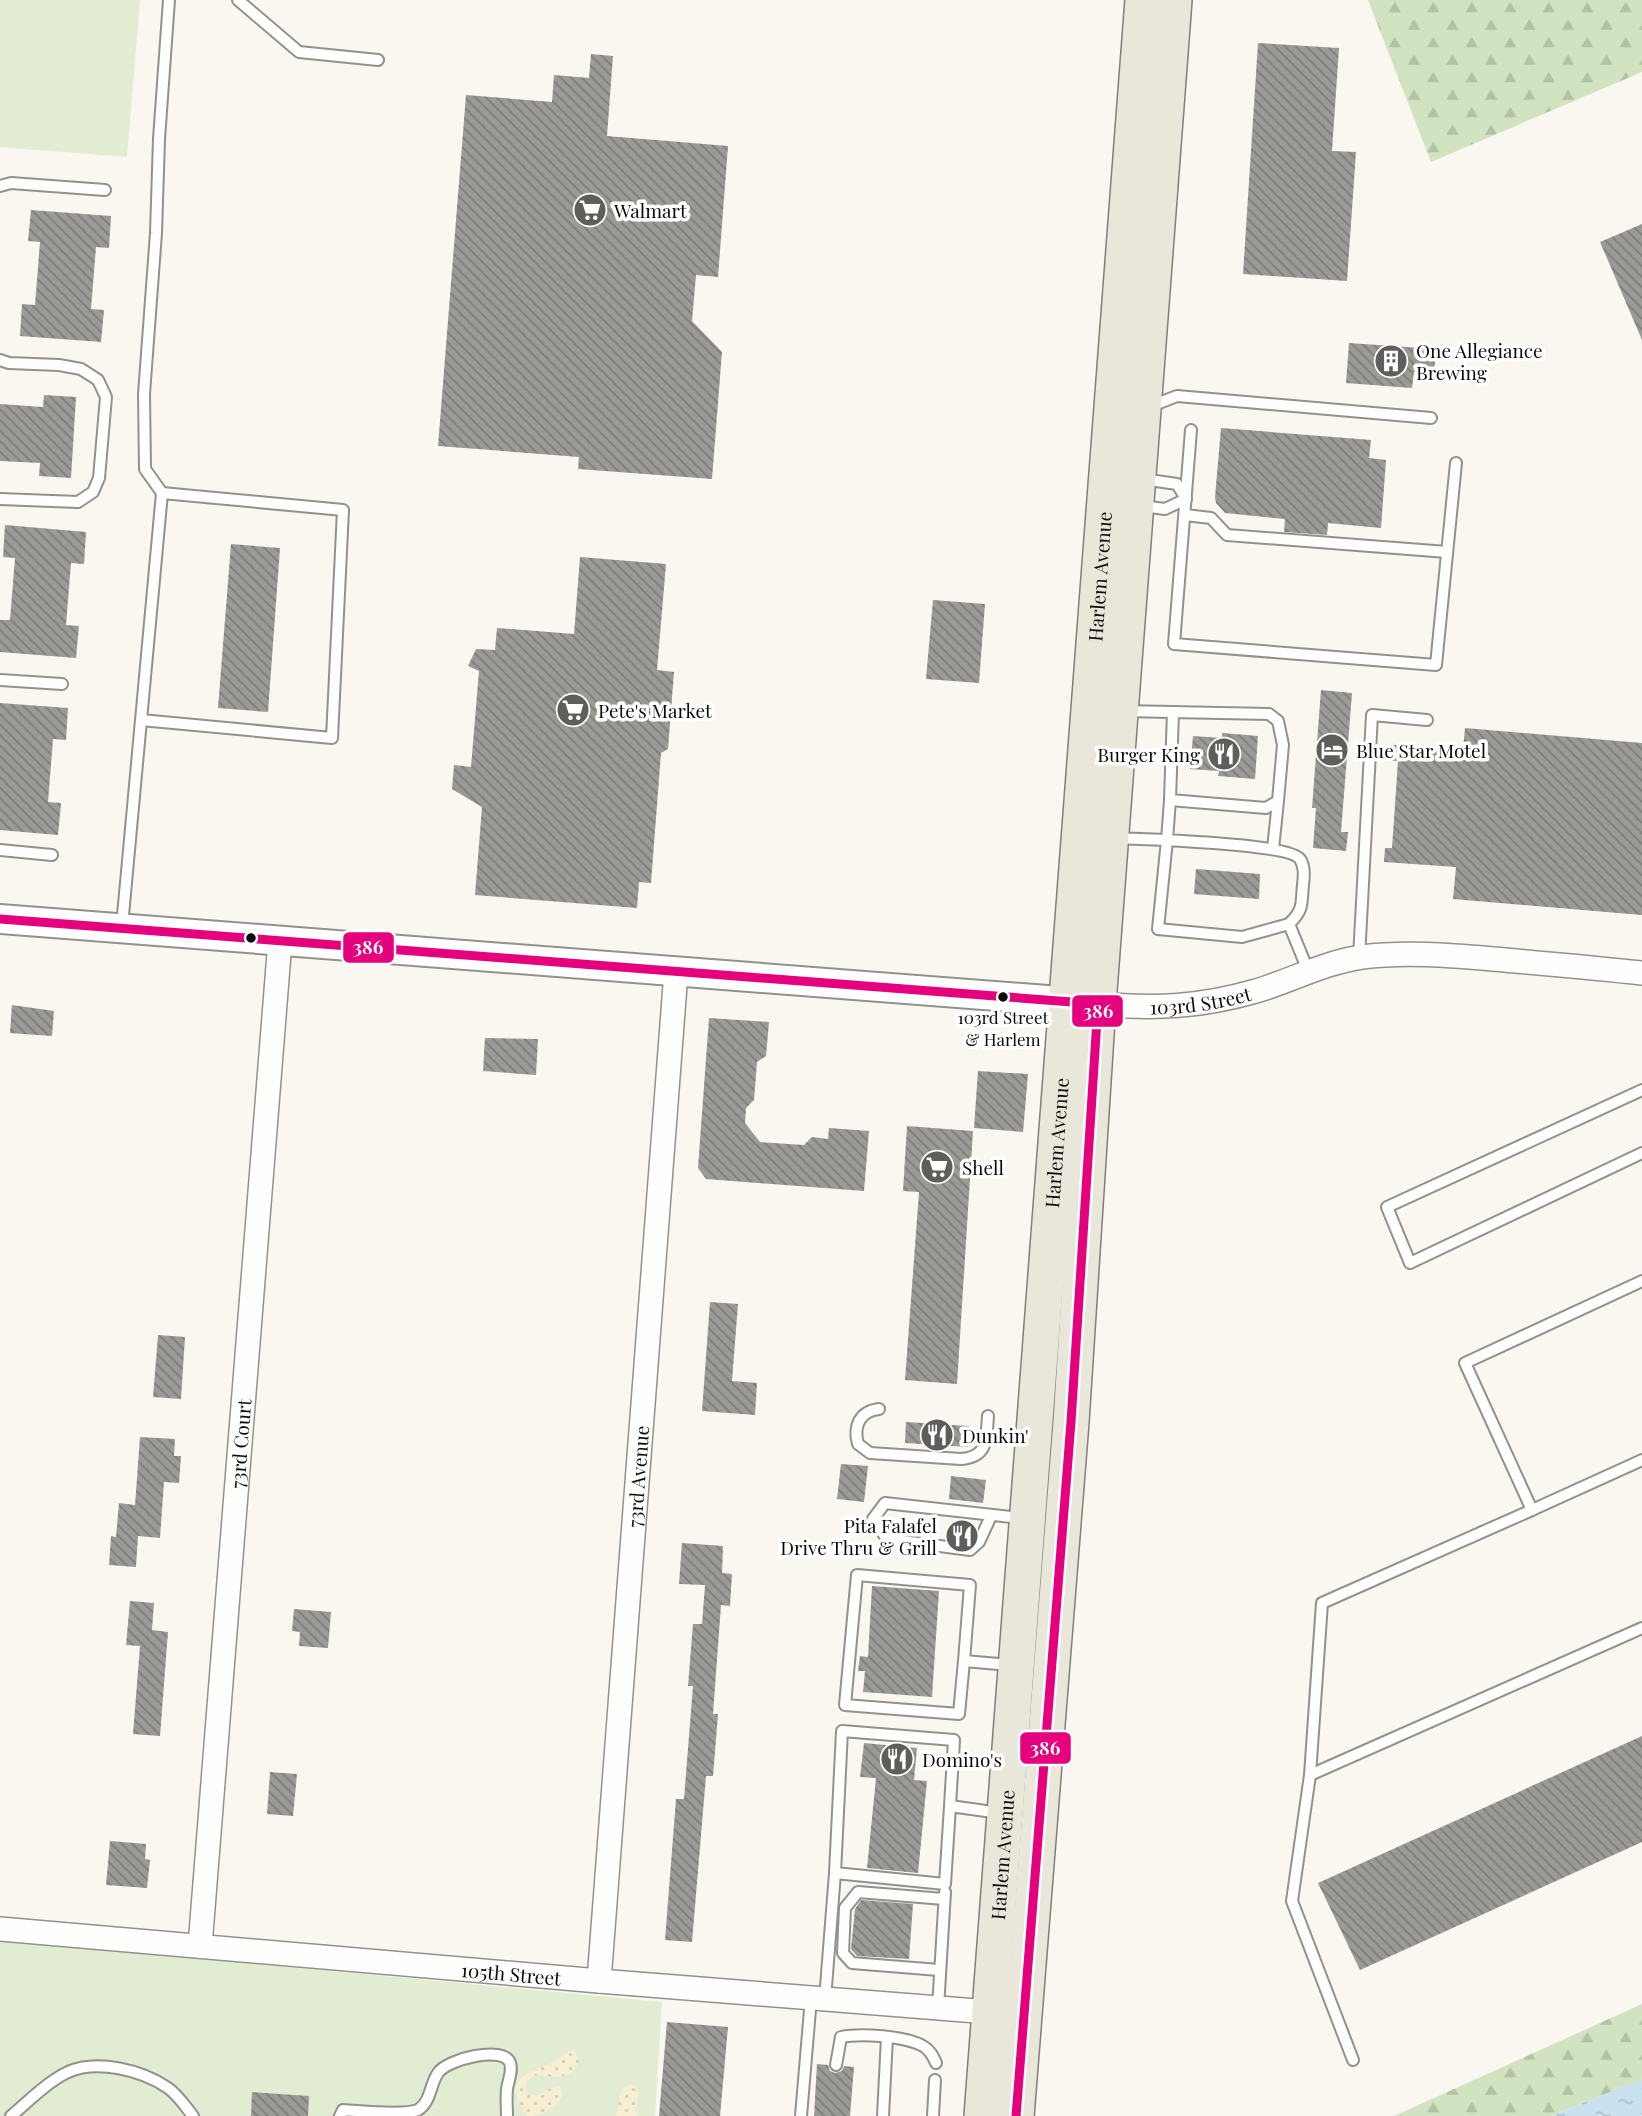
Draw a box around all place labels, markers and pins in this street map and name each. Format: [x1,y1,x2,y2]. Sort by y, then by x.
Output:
supermarket icon: Walmart [571,191,609,229]
place label: Walmart [613,197,687,223]
place label: One Allegiance Brewing [1416,337,1543,385]
building icon: One Allegiance Brewing [1372,342,1410,380]
supermarket icon: Pete's Market [554,691,592,729]
place label: Pete's Market [598,697,712,723]
hotel icon: Blue Star Motel [1313,731,1351,769]
restaurant icon: Burger King [1205,735,1243,773]
place label: Blue Star Motel [1356,737,1487,763]
place label: Burger King [1097,741,1200,767]
unlabelled marker [244,931,258,945]
marker: 103rd Street & Harlem [996,990,1010,1004]
place label: 103rd Street & Harlem [957,1006,1050,1050]
supermarket icon: Shell [918,1148,956,1186]
place label: Shell [962,1154,1004,1180]
restaurant icon: Dunkin' [918,1416,956,1454]
place label: Dunkin' [962,1422,1029,1448]
place label: Pita Falafel Drive Thru & Grill [780,1512,938,1560]
restaurant icon: Pita Falafel Drive Thru & Grill [943,1517,981,1555]
restaurant icon: Domino's [878,1740,916,1778]
place label: Domino's [922,1746,1002,1772]

